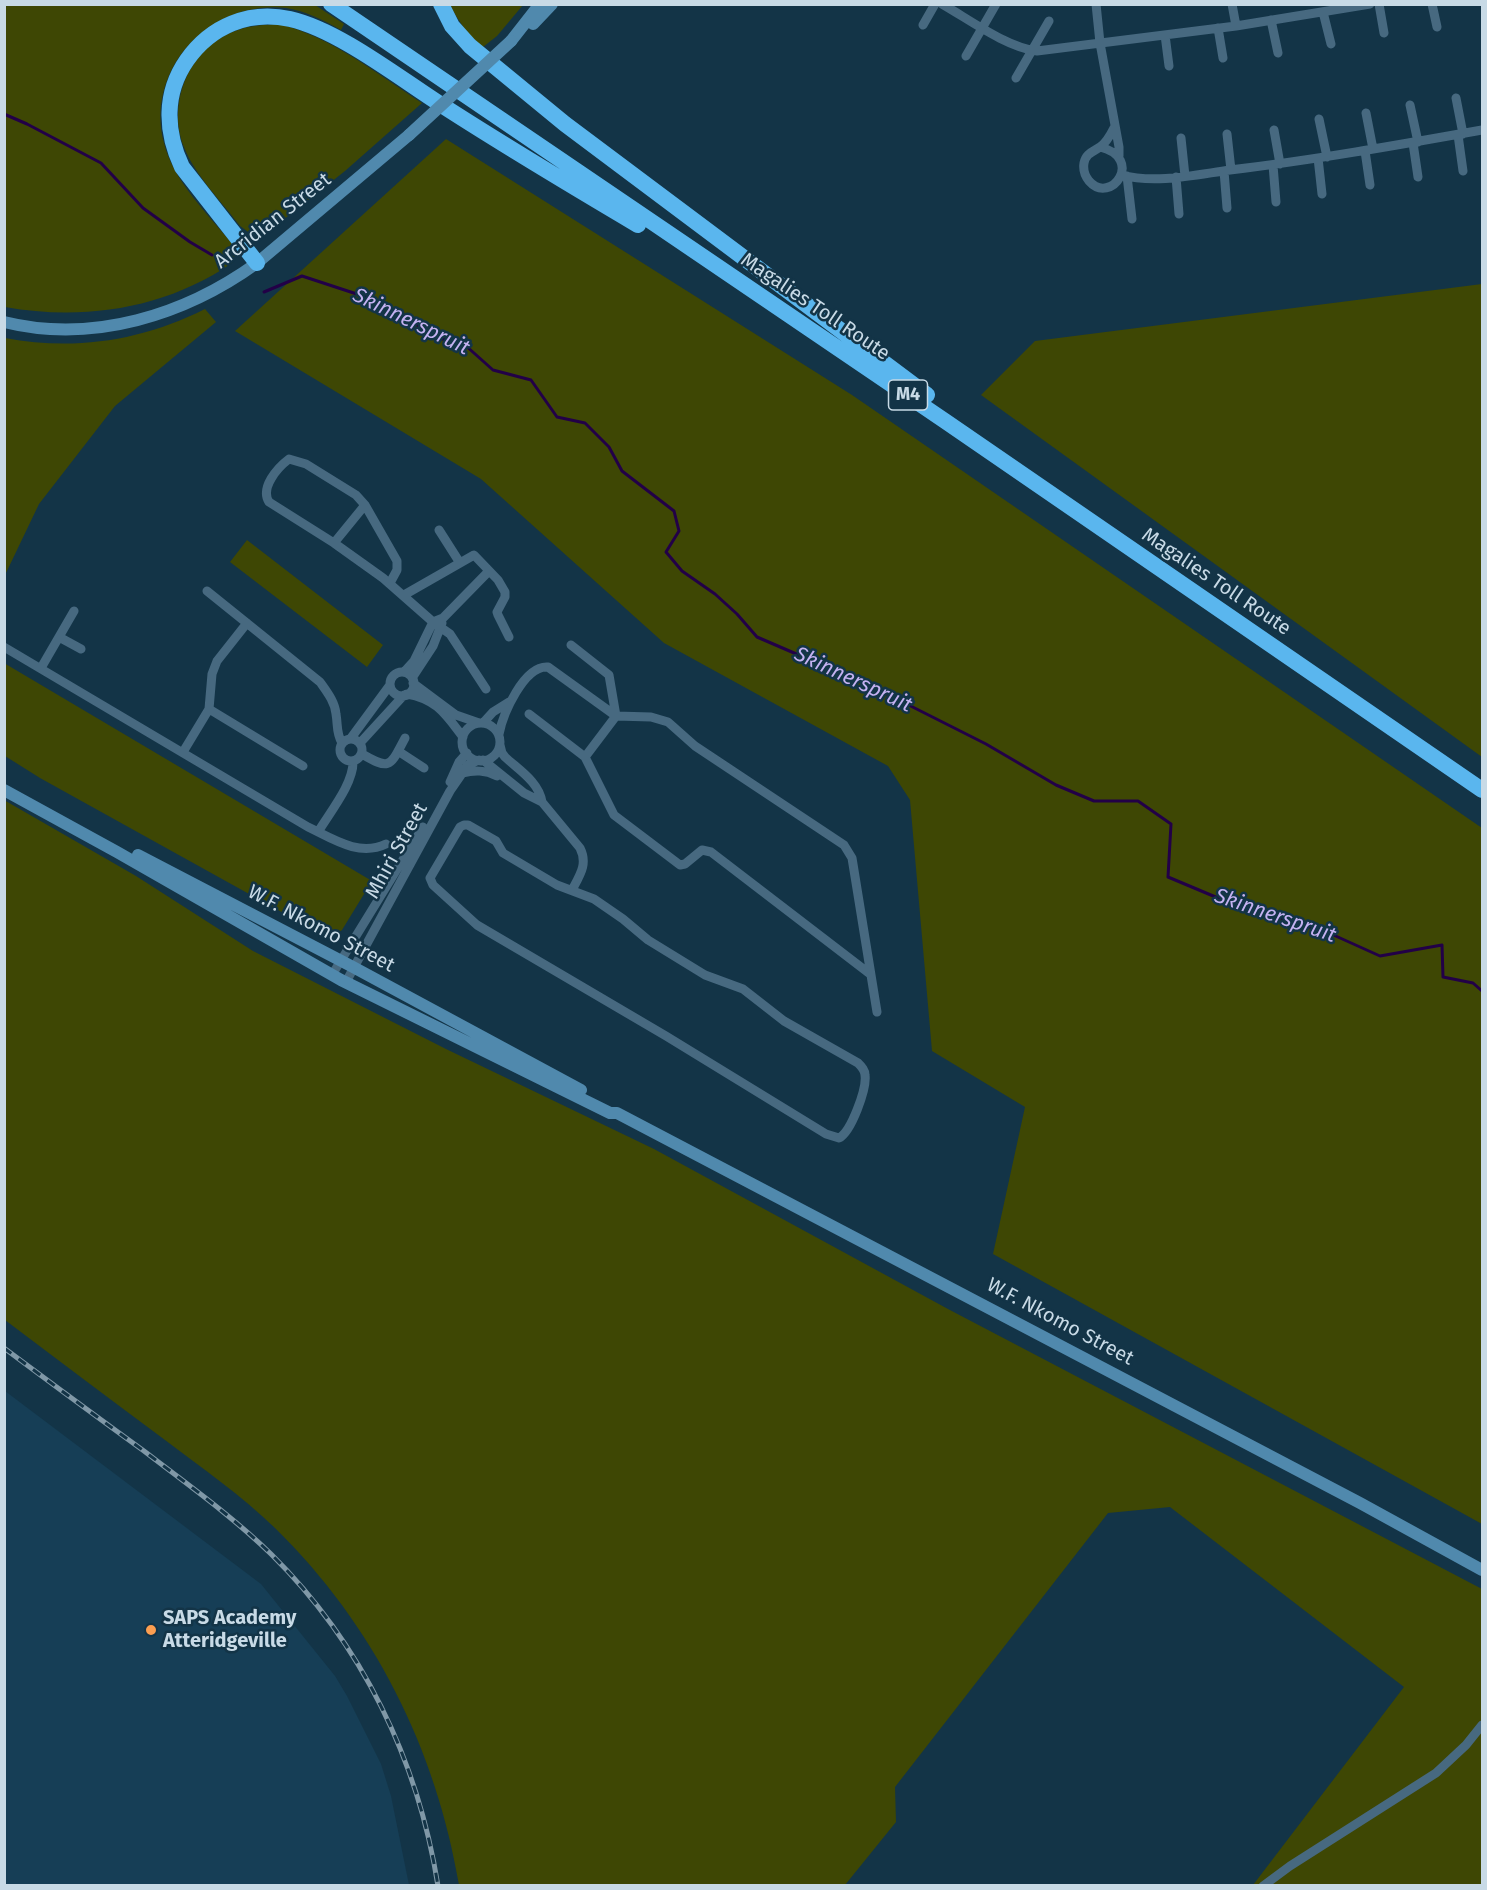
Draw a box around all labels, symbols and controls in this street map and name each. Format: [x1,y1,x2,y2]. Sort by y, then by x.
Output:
street label: Arcridian Street [210,168,336,274]
street label: Magalies Toll Route [736,248,894,366]
water label: Skinnerspruit [349,283,473,361]
road number: M4 [888,380,928,410]
street label: Magalies Toll Route [1137,523,1295,641]
water label: Skinnerspruit [790,642,916,718]
street label: Mhiri Street [361,799,433,903]
street label: W.F. Nkomo Street [243,880,399,978]
water label: Skinnerspruit [1211,883,1339,949]
street label: W.F. Nkomo Street [982,1273,1138,1371]
place label: SAPS Academy Atteridgeville [163,1606,296,1653]
marker: SAPS Academy Atteridgeville [144,1623,158,1637]

